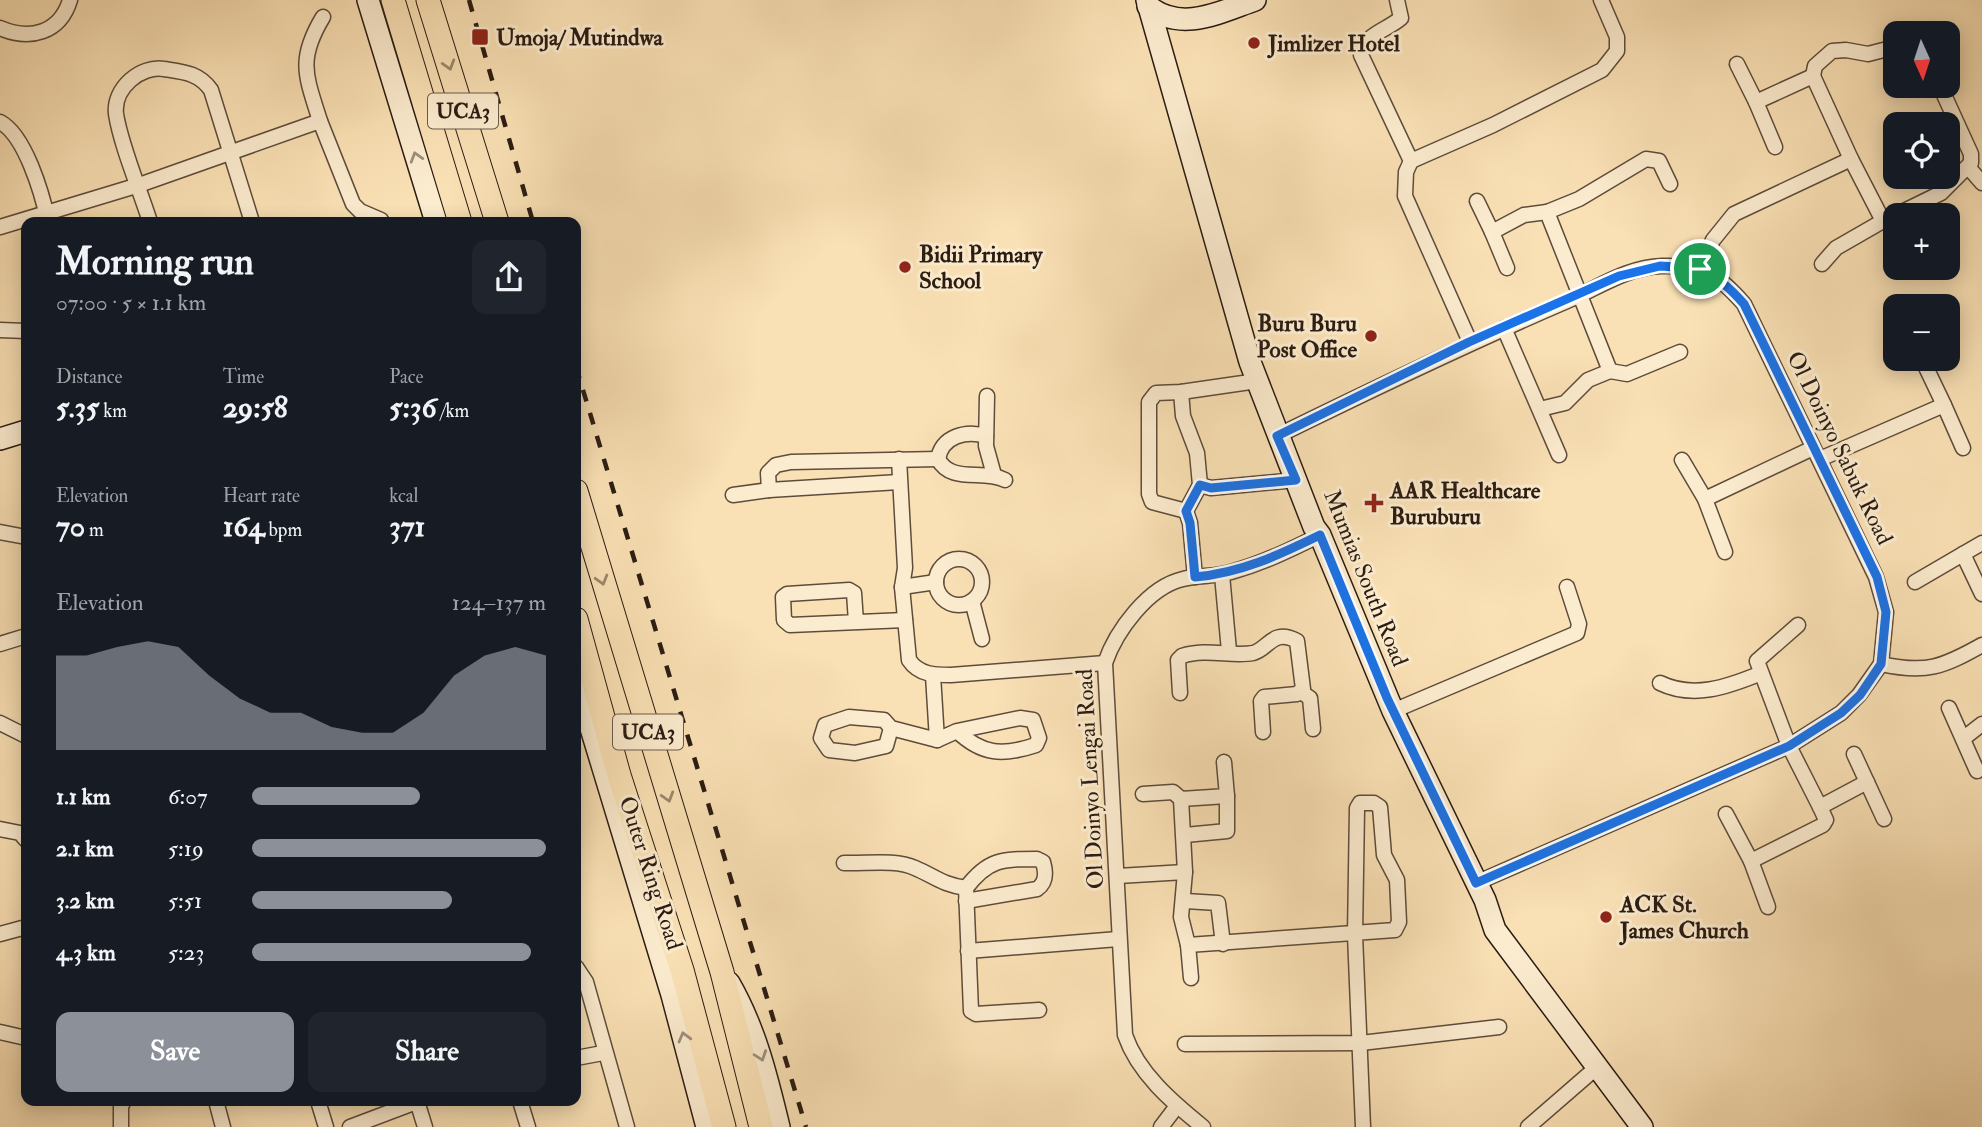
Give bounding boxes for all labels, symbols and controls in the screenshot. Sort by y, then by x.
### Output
north arrow [1883,21,1960,98]
map controls [1883,21,1960,371]
place label: Umoja/ Mutindwa [496,23,665,52]
marker: Umoja/ Mutindwa [470,27,490,47]
place label: Jimlizer Hotel [1267,29,1401,59]
marker: Jimlizer Hotel [1246,35,1262,51]
one-way arrow [440,59,455,71]
road number: UCA3 [428,94,498,128]
button: locate [1883,112,1960,189]
one-way arrow [409,151,424,163]
button: + [1883,203,1960,280]
text: Morning run [56,238,254,286]
pin [1670,239,1730,299]
button: share [472,240,546,314]
place label: Bidii Primary School [919,240,1043,295]
icon: arrive [1681,250,1719,288]
marker: Bidii Primary School [897,259,913,275]
text: 07:00 · 5 × 1.1 km [56,288,206,317]
button: − [1883,294,1960,371]
place label: Buru Buru Post Office [1257,309,1357,364]
marker: Buru Buru Post Office [1363,328,1379,344]
street label: Ol Doinyo Sabuk Road [1781,346,1899,550]
text: Distance [56,365,122,389]
text: Time [223,365,264,389]
text: Pace [389,365,423,389]
text: 5.35 [56,389,99,426]
text: 29:58 [223,389,288,426]
text: 5:36 [389,389,437,426]
text: km [99,399,127,423]
text: /km [437,399,469,423]
place label: AAR Healthcare Buruburu [1389,476,1541,531]
text: Elevation [56,484,128,508]
text: Heart rate [223,484,300,508]
text: kcal [389,484,418,508]
street label: Mumias South Road [1317,485,1415,671]
marker: AAR Healthcare Buruburu [1364,493,1384,513]
text: 70 [56,508,85,545]
text: 164 [223,508,265,545]
text: 371 [389,508,425,545]
text: m [85,518,104,542]
text: bpm [265,518,302,542]
one-way arrow [593,574,608,586]
text: Elevation [56,588,144,617]
text: 124–137 m [452,588,546,617]
street label: Ol Doinyo Lengai Road [1070,668,1110,890]
road number: UCA3 [613,714,683,750]
text: 1.1 km [56,782,111,811]
text: 6:07 [168,782,208,811]
one-way arrow [660,791,675,803]
street label: Outer Ring Road [613,793,689,953]
text: 2.1 km [56,834,114,863]
text: 5:19 [168,834,204,863]
text: 3.2 km [56,886,115,915]
text: 5:51 [168,886,202,915]
place label: ACK St. James Church [1619,890,1749,946]
marker: ACK St. James Church [1598,909,1614,925]
text: 4.3 km [56,938,116,967]
text: 5:23 [168,938,204,967]
button: Save [56,1012,294,1092]
button: Share [308,1012,546,1092]
one-way arrow [678,1031,692,1043]
one-way arrow [753,1049,767,1062]

